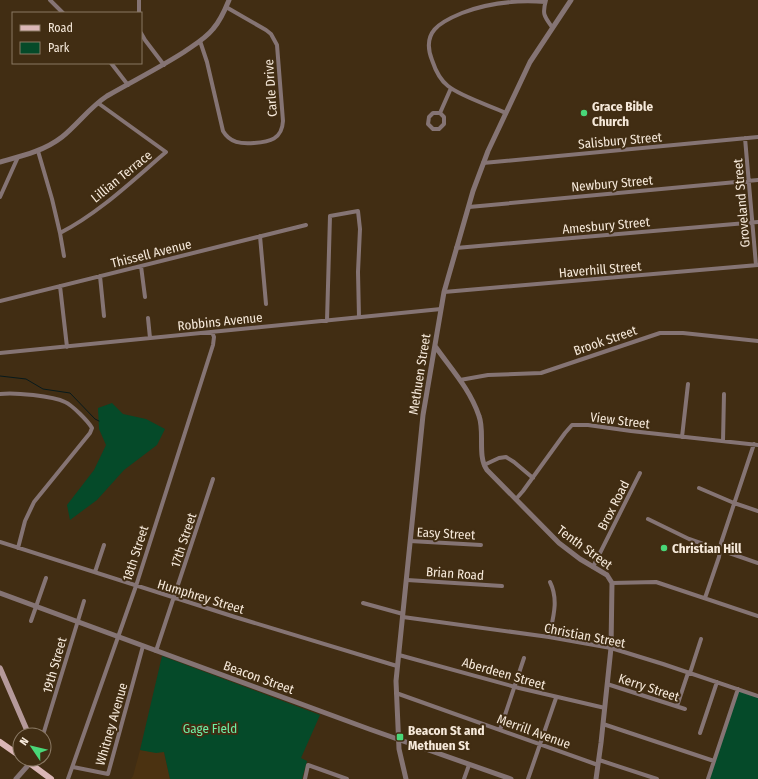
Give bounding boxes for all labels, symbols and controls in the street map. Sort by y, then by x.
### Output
legend [12,12,142,64]
text: Road [48,21,73,35]
text: Park [48,41,70,55]
street label: Carle Drive [261,59,280,117]
place label: Grace Bible Church [592,99,653,129]
marker: Grace Bible Church [579,108,589,118]
street label: Salisbury Street [578,129,663,152]
street label: Lillian Terrace [88,147,155,205]
street label: Groveland Street [730,157,753,248]
street label: Newbury Street [571,172,654,195]
street label: Amesbury Street [562,214,651,237]
street label: Thissell Avenue [109,236,193,271]
street label: Haverhill Street [558,258,643,281]
street label: Robbins Avenue [177,310,263,333]
street label: Brook Street [571,322,640,358]
street label: Methuen Street [406,332,433,416]
street label: View Street [589,409,651,432]
street label: Brox Road [595,478,632,533]
street label: 17th Street [168,510,200,569]
street label: Tenth Street [554,522,616,573]
street label: 18th Street [119,523,152,583]
street label: Easy Street [416,524,476,543]
place label: Christian Hill [672,541,742,556]
marker: Christian Hill [659,543,669,553]
street label: Brian Road [425,564,484,583]
street label: Humphrey Street [156,576,247,617]
street label: Christian Street [543,620,628,651]
street label: 19th Street [39,635,70,695]
street label: Aberdeen Street [460,654,548,693]
street label: Beacon Street [222,658,297,697]
street label: Kerry Street [617,671,682,705]
street label: Whitney Avenue [93,681,130,767]
street label: Merrill Avenue [495,711,573,752]
park label: Gage Field [183,721,237,736]
place label: Beacon St and Methuen St [408,723,484,753]
north arrow [12,727,52,767]
marker: Beacon St and Methuen St [395,732,405,742]
text: N [17,735,31,748]

